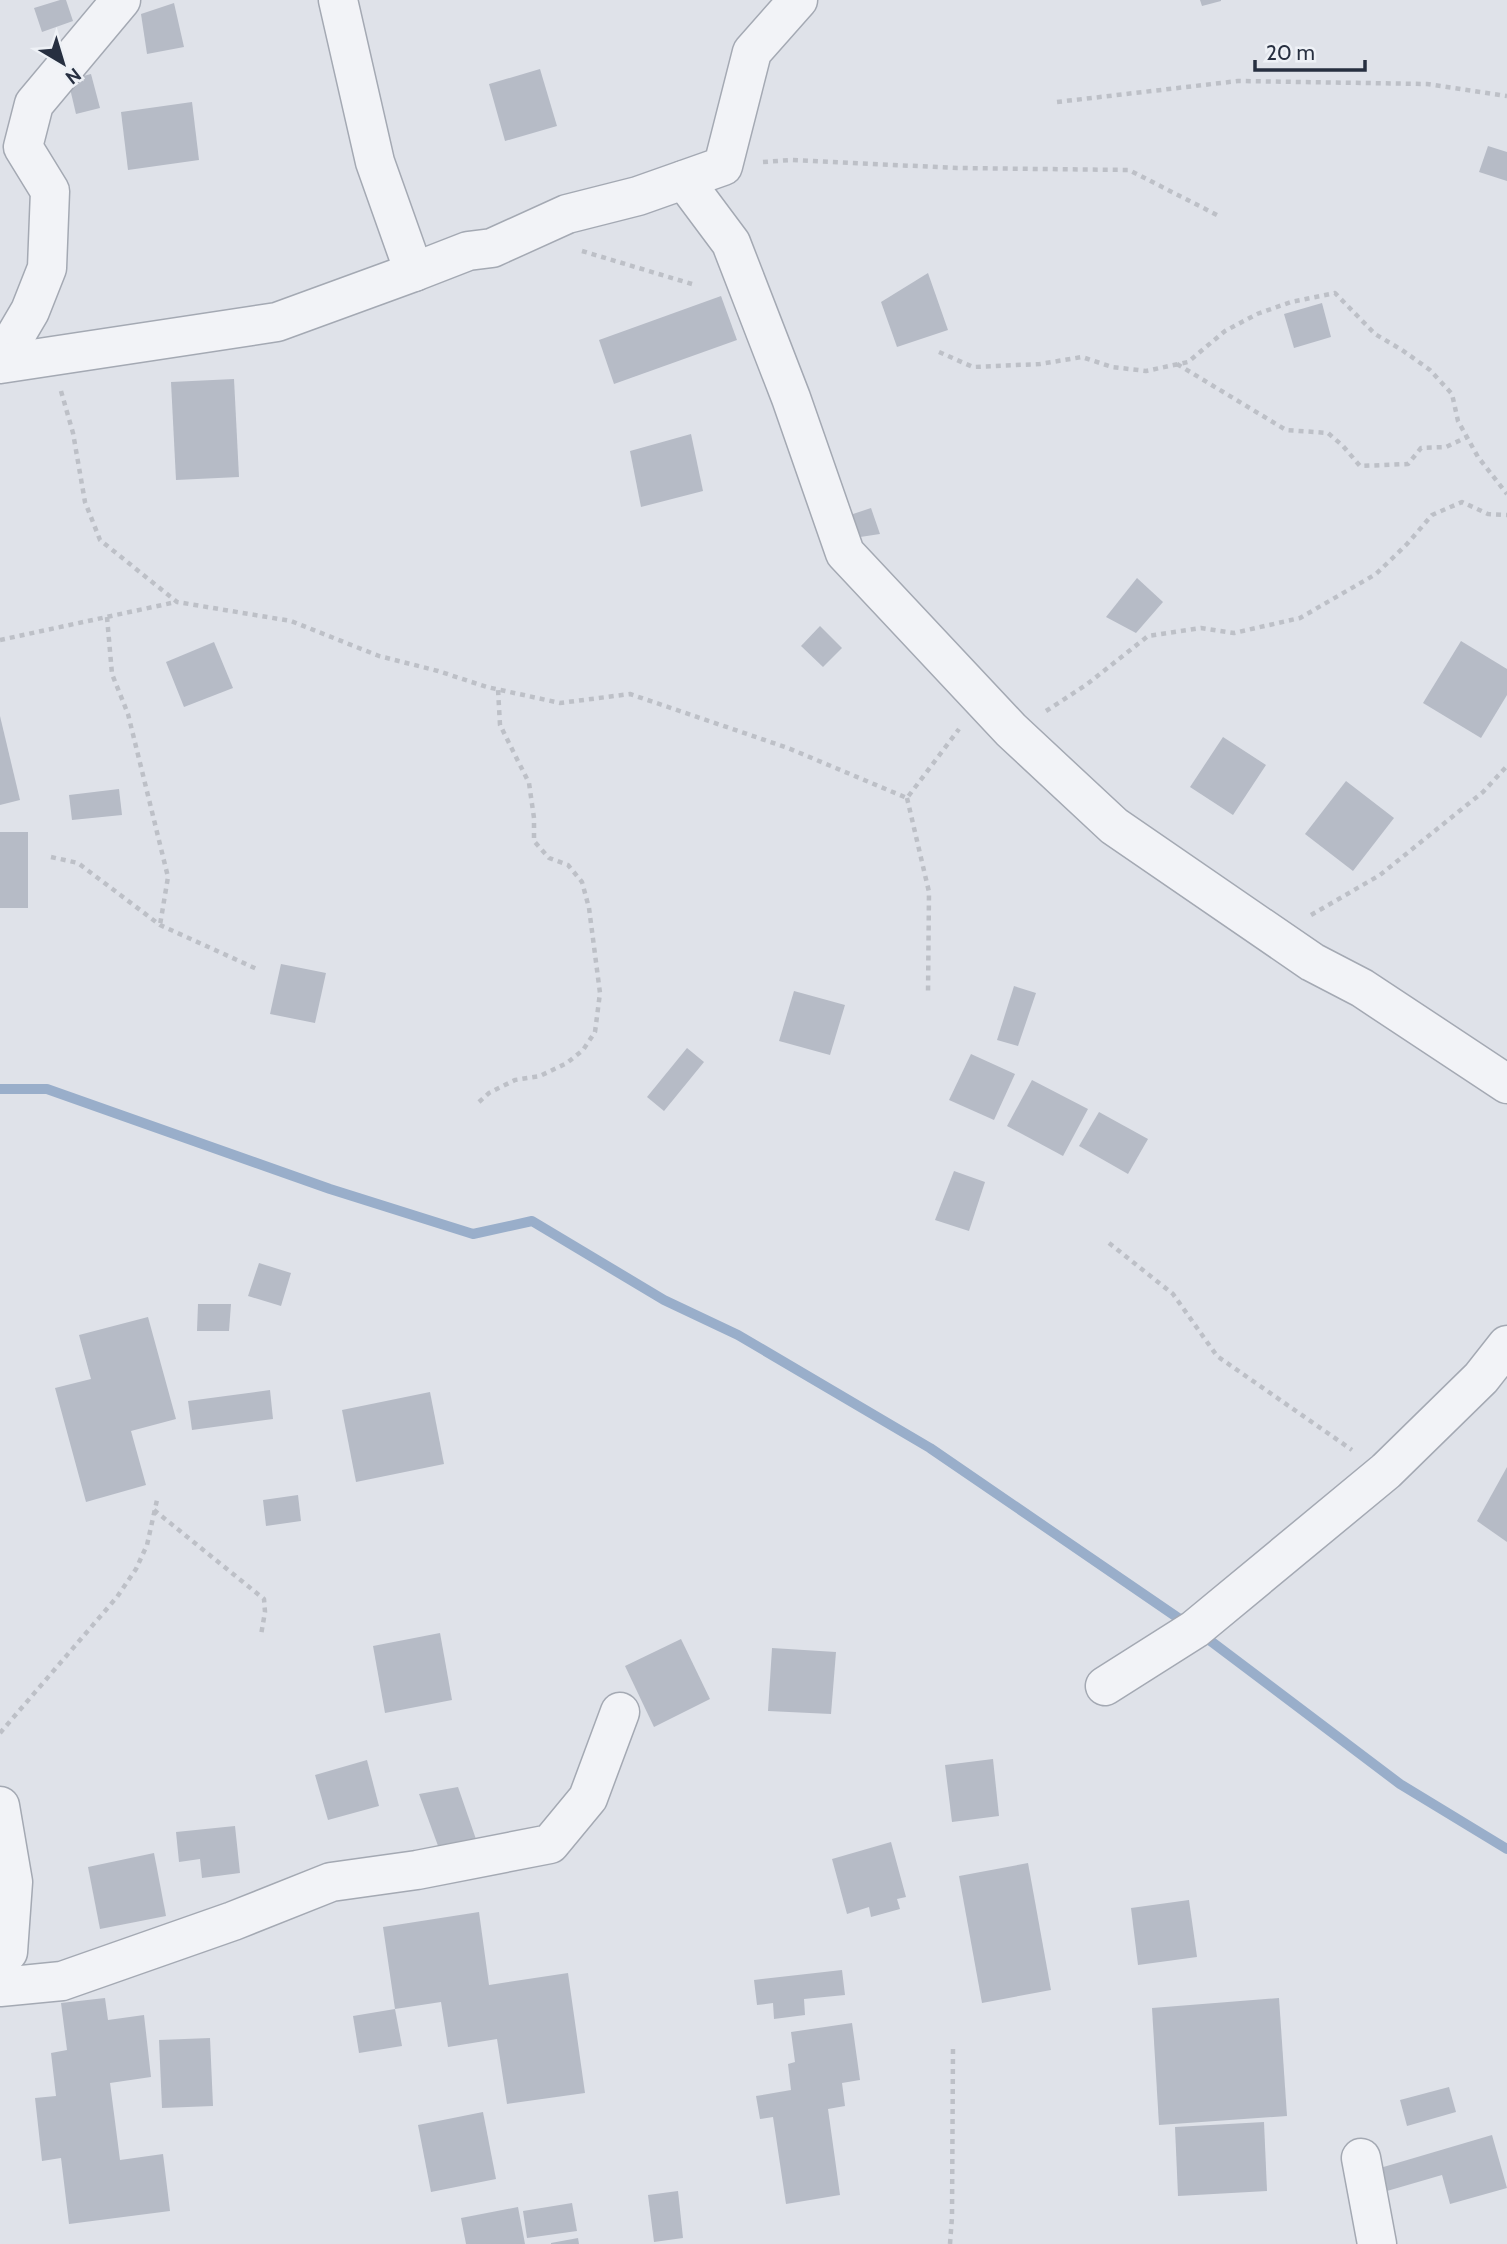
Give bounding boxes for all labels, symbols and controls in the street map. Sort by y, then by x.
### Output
north arrow [28,28,98,98]
scale bar [1255,28,1365,72]
text: 20 m [1266,40,1315,65]
text: N [61,63,86,89]

